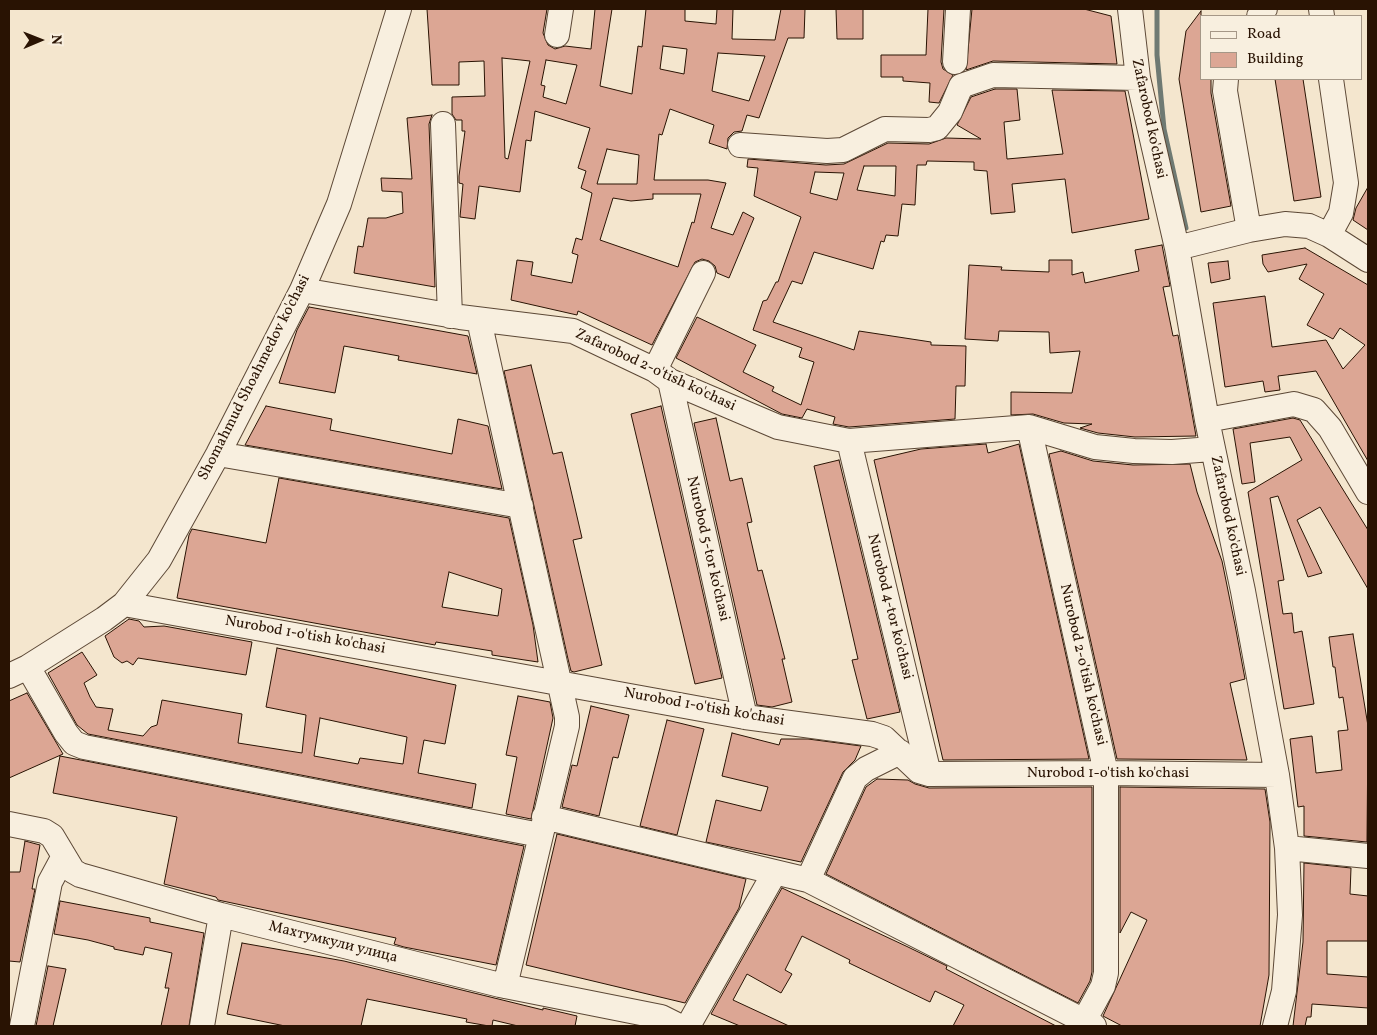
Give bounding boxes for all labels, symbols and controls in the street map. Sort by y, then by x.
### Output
north arrow [15,15,65,65]
legend [1200,15,1362,80]
text: Road [1247,24,1281,45]
text: N [46,34,65,45]
text: Building [1247,49,1303,70]
street label: Zafarobod ko'chasi [1126,57,1170,181]
street label: Shomahmud Shoahmedov ko'chasi [195,272,315,484]
street label: Zafarobod 2-o'tish ko'chasi [572,326,738,416]
street label: Zafarobod ko'chasi [1205,454,1249,578]
street label: Nurobod 5-tor ko'chasi [682,475,732,623]
street label: Nurobod 4-tor ko'chasi [862,532,916,682]
street label: Nurobod 2-o'tish ko'chasi [1055,582,1109,748]
street label: Nurobod 1-o'tish ko'chasi [223,613,387,659]
street label: Nurobod 1-o'tish ko'chasi [622,685,786,731]
street label: Nurobod 1-o'tish ko'chasi [1027,765,1189,783]
street label: Махтумкули улица [267,918,399,968]

